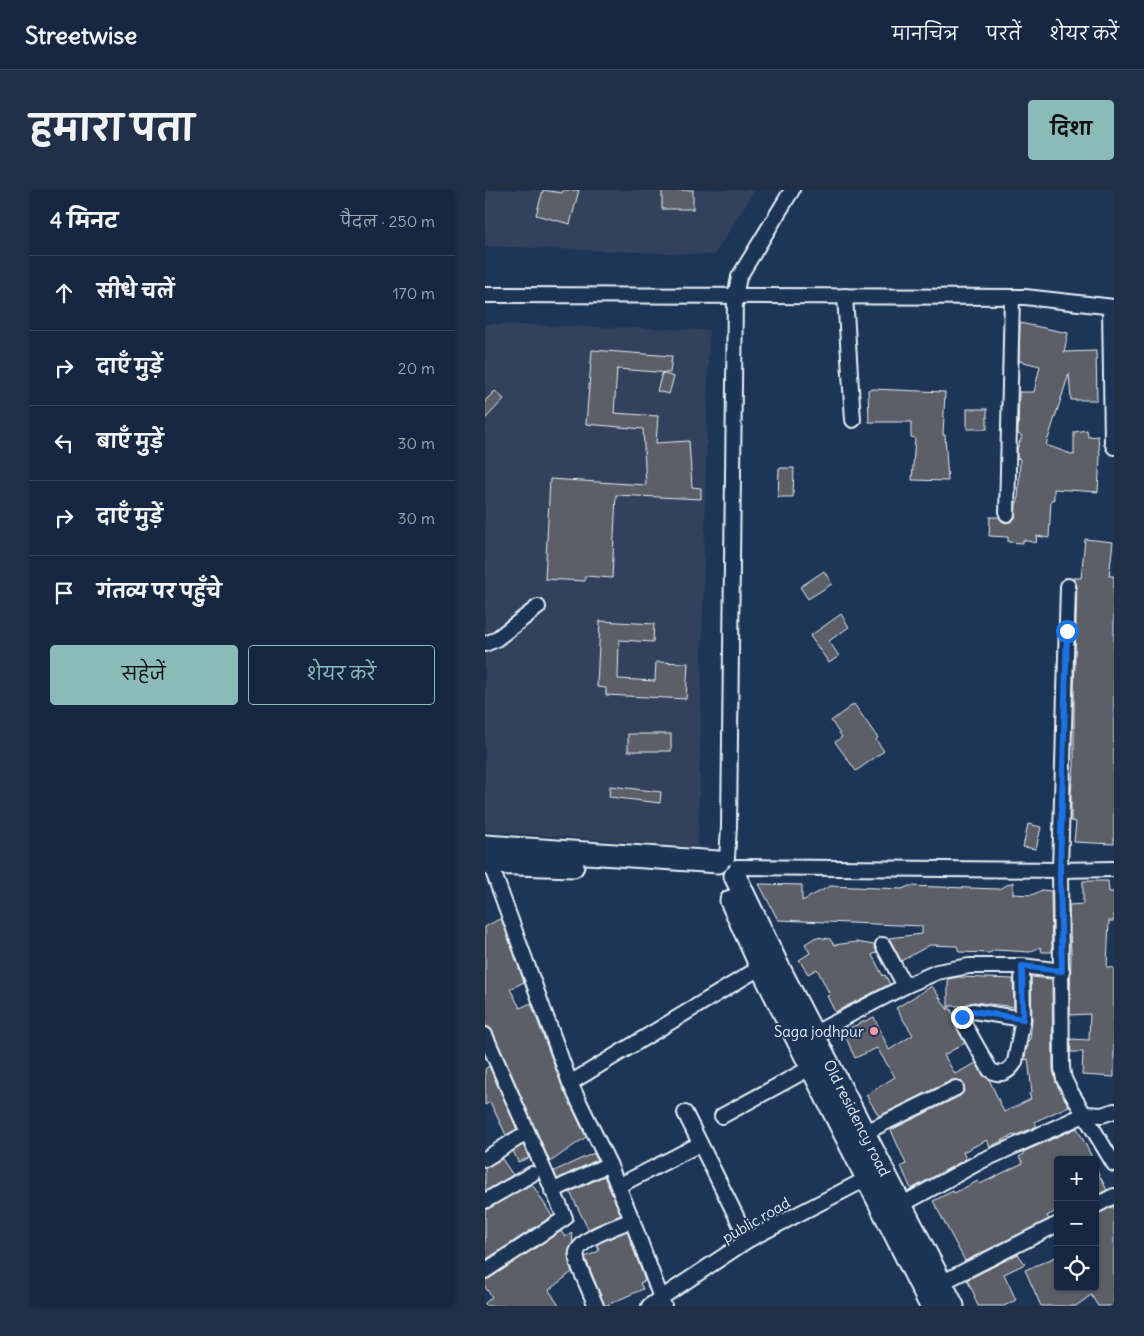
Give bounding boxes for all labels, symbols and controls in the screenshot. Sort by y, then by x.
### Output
text: Streetwise [25,20,137,50]
text: मानचित्र [892,22,958,45]
text: परतें [986,22,1021,45]
text: शेयर करें [1049,22,1119,45]
button: दिशा [1028,100,1114,160]
text: हमारा पता [30,105,194,149]
text: 4 मिनट [50,207,118,234]
text: पैदल · 250 m [340,211,435,231]
icon: ahead [50,279,78,307]
text: सीधे चलें [97,279,174,303]
text: 170 m [392,283,435,303]
icon: right [50,354,78,382]
text: दाएँ मुड़ें [97,354,163,378]
text: 20 m [398,358,435,378]
icon: left [50,429,78,457]
text: बाएँ मुड़ें [97,429,163,453]
text: 30 m [398,433,435,453]
icon: right [50,504,78,532]
text: दाएँ मुड़ें [97,504,163,528]
text: 30 m [398,508,435,528]
icon: arrive [50,579,78,607]
text: गंतव्य पर पहुँचे [97,579,222,603]
route start [1056,620,1079,643]
button: सहेजें [50,645,238,705]
button: शेयर करें [248,645,435,705]
route end [951,1006,974,1029]
place label: Saga jodhpur [774,1022,864,1041]
marker: Saga jodhpur [868,1025,880,1037]
street label: Old residency road [819,1057,895,1180]
map controls [1054,1156,1099,1291]
button: + [1054,1156,1099,1201]
street label: public road [719,1193,793,1247]
button: − [1054,1201,1099,1246]
button: locate [1054,1246,1099,1291]

